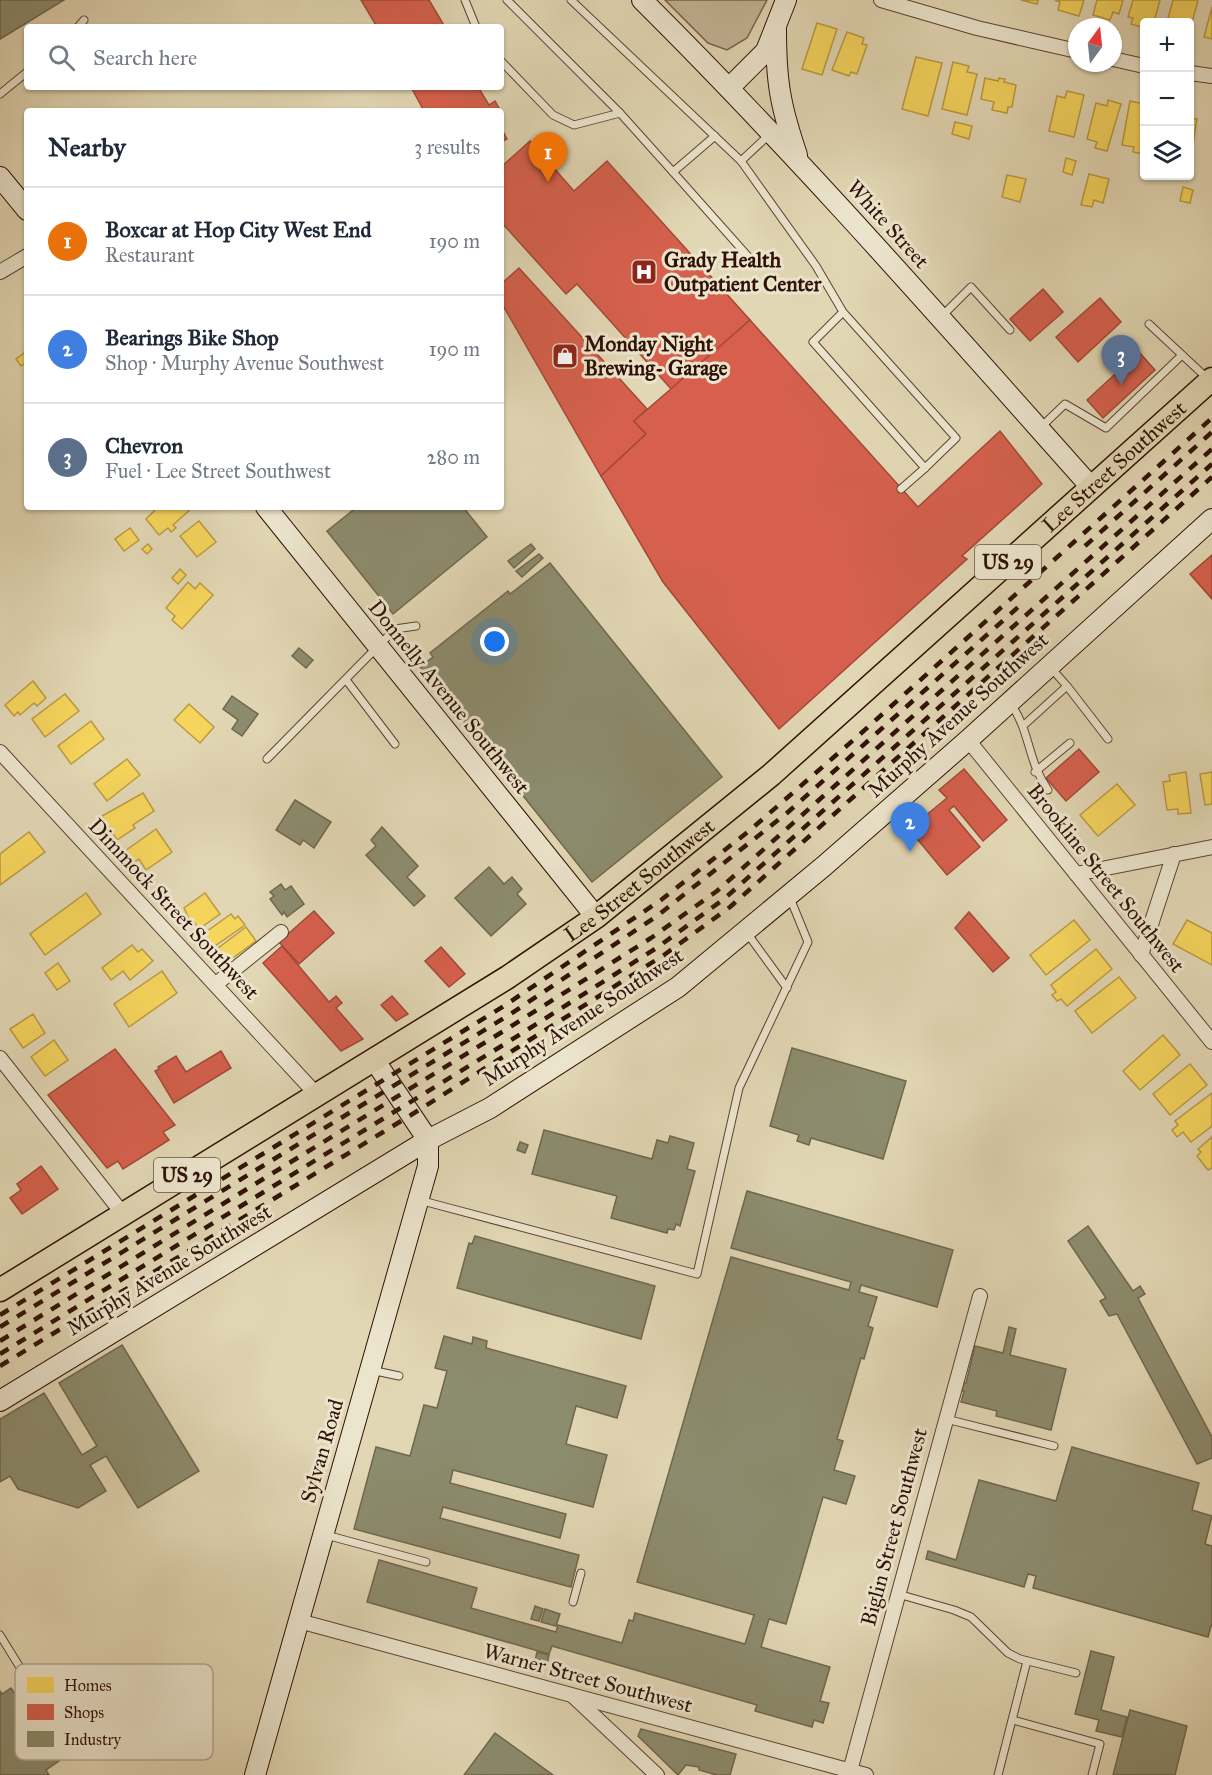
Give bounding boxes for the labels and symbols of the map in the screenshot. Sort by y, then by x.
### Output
north arrow [1068,18,1122,72]
pin: 1 [528,132,568,182]
street label: White Street [841,174,935,274]
place label: Grady Health Outpatient Center [664,247,823,297]
hospital icon: Grady Health Outpatient Center [629,257,659,287]
place label: Monday Night Brewing- Garage [584,331,728,381]
pin: 3 [1102,336,1140,385]
shop icon: Monday Night Brewing- Garage [550,341,580,371]
street label: Lee Street Southwest [1037,395,1192,538]
road number: US 29 [975,545,1041,579]
street label: Donnelly Avenue Southwest [363,595,536,800]
your location [480,627,509,656]
street label: Murphy Avenue Southwest [862,627,1054,803]
street label: Brookline Street Southwest [1022,778,1191,978]
pin: 2 [890,802,930,852]
street label: Dimmock Street Southwest [83,813,265,1005]
street label: Lee Street Southwest [559,813,720,948]
street label: Murphy Avenue Southwest [478,942,689,1092]
road number: US 29 [154,1158,220,1192]
street label: Murphy Avenue Southwest [62,1198,277,1342]
street label: Sylvan Road [295,1396,349,1506]
street label: Biglin Street Southwest [855,1425,933,1629]
street label: Warner Street Southwest [481,1638,696,1719]
legend [15,1664,213,1760]
text: Homes [64,1676,112,1695]
text: Shops [64,1703,104,1722]
text: Industry [64,1730,122,1749]

